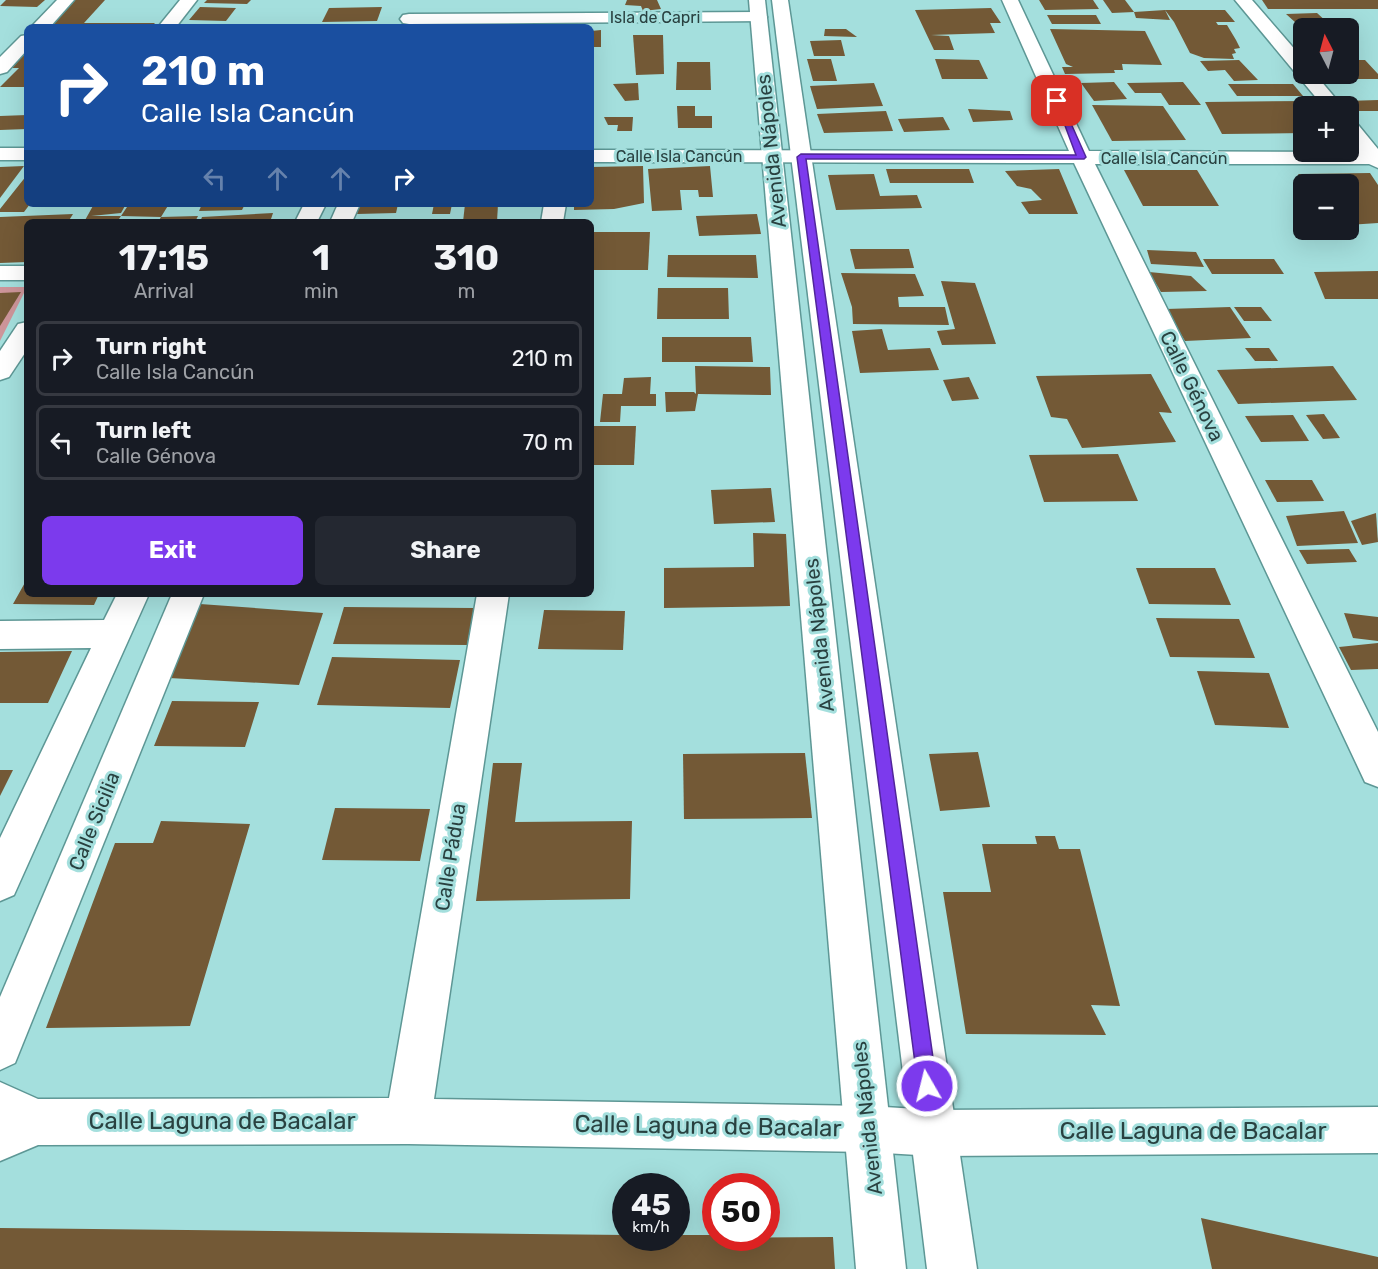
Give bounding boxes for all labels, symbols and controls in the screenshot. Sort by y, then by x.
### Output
street label: Isla de Capri [610,8,700,27]
north arrow [1293,18,1359,84]
map controls [1293,18,1359,240]
text: 210 m [141,46,265,96]
icon: right [42,48,120,126]
street label: Avenida Nápoles [751,73,791,229]
pin [1031,75,1082,126]
icon: arrive [1040,84,1073,117]
button: + [1293,96,1359,162]
text: Calle Isla Cancún [141,97,355,129]
street label: Calle Isla Cancún [616,147,742,166]
street label: Calle Isla Cancún [1101,149,1227,168]
icon: left [198,162,231,195]
icon: ahead [261,162,294,195]
icon: ahead [324,162,357,195]
icon: right [387,162,420,195]
button: − [1293,174,1359,240]
text: 17:15 [119,236,209,279]
text: 1 [312,236,330,279]
text: 310 [434,236,499,279]
text: Arrival [134,279,194,303]
text: min [304,279,339,303]
text: m [457,279,475,303]
street label: Calle Génova [1155,327,1229,445]
text: Turn right [96,333,206,360]
icon: right [45,342,78,375]
text: 210 m [512,345,573,372]
text: Calle Isla Cancún [96,360,254,384]
text: Turn left [96,417,191,444]
icon: left [45,426,78,459]
text: 70 m [523,429,573,456]
text: Calle Génova [96,444,216,468]
button: Exit [42,516,303,585]
button: Share [315,516,576,585]
street label: Avenida Nápoles [799,557,839,713]
street label: Calle Sicilia [63,768,125,874]
street label: Calle Pádua [430,801,470,913]
street label: Avenida Nápoles [847,1040,887,1196]
position arrow [895,1054,959,1118]
street label: Calle Laguna de Bacalar [89,1107,356,1135]
street label: Calle Laguna de Bacalar [574,1110,842,1142]
street label: Calle Laguna de Bacalar [1060,1117,1327,1145]
speed limit sign: 50 [702,1173,780,1251]
text: 45 [631,1187,671,1223]
text: km/h [632,1218,670,1236]

